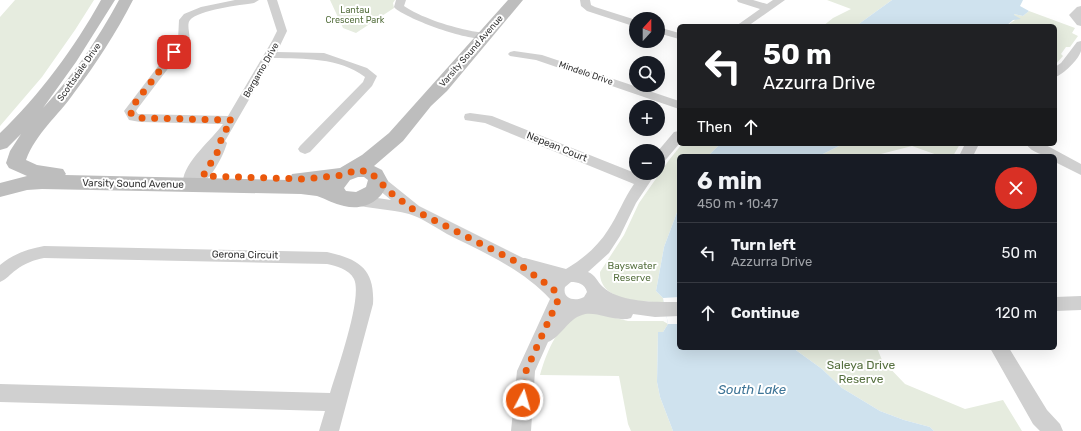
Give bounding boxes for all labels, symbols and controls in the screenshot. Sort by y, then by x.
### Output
park label: Lantau Crescent Park [326,5,385,25]
north arrow [629,12,665,48]
map controls [629,12,665,180]
street label: Varsity Sound Avenue [437,13,505,89]
pin [157,35,191,69]
text: 50 m [763,38,832,71]
icon: left [697,40,749,92]
street label: Scottsdale Drive [55,41,103,103]
icon: arrive [163,41,185,63]
street label: Bergamo Drive [241,41,281,99]
button: search [629,56,665,92]
street label: Mindelo Drive [558,59,614,87]
text: Azzurra Drive [763,72,875,94]
button: + [629,100,665,136]
icon: ahead [740,116,762,138]
text: Then [697,118,732,136]
street label: Nepean Court [525,129,589,165]
button: − [629,144,665,180]
text: 6 min [697,167,762,195]
button: close [995,167,1037,209]
street label: Varsity Sound Avenue [82,177,184,191]
text: 450 m · 10:47 [697,196,778,211]
text: Turn left [731,236,796,254]
icon: left [697,242,719,264]
text: 50 m [1002,244,1037,262]
street label: Gerona Circuit [212,248,278,262]
text: Azzurra Drive [731,254,812,269]
park label: Bayswater Reserve [607,260,657,284]
icon: ahead [697,302,719,324]
text: Continue [731,304,800,322]
text: 120 m [995,304,1037,322]
park label: Saleya Drive Reserve [827,358,895,386]
position arrow [502,379,544,421]
water label: South Lake [718,382,786,397]

